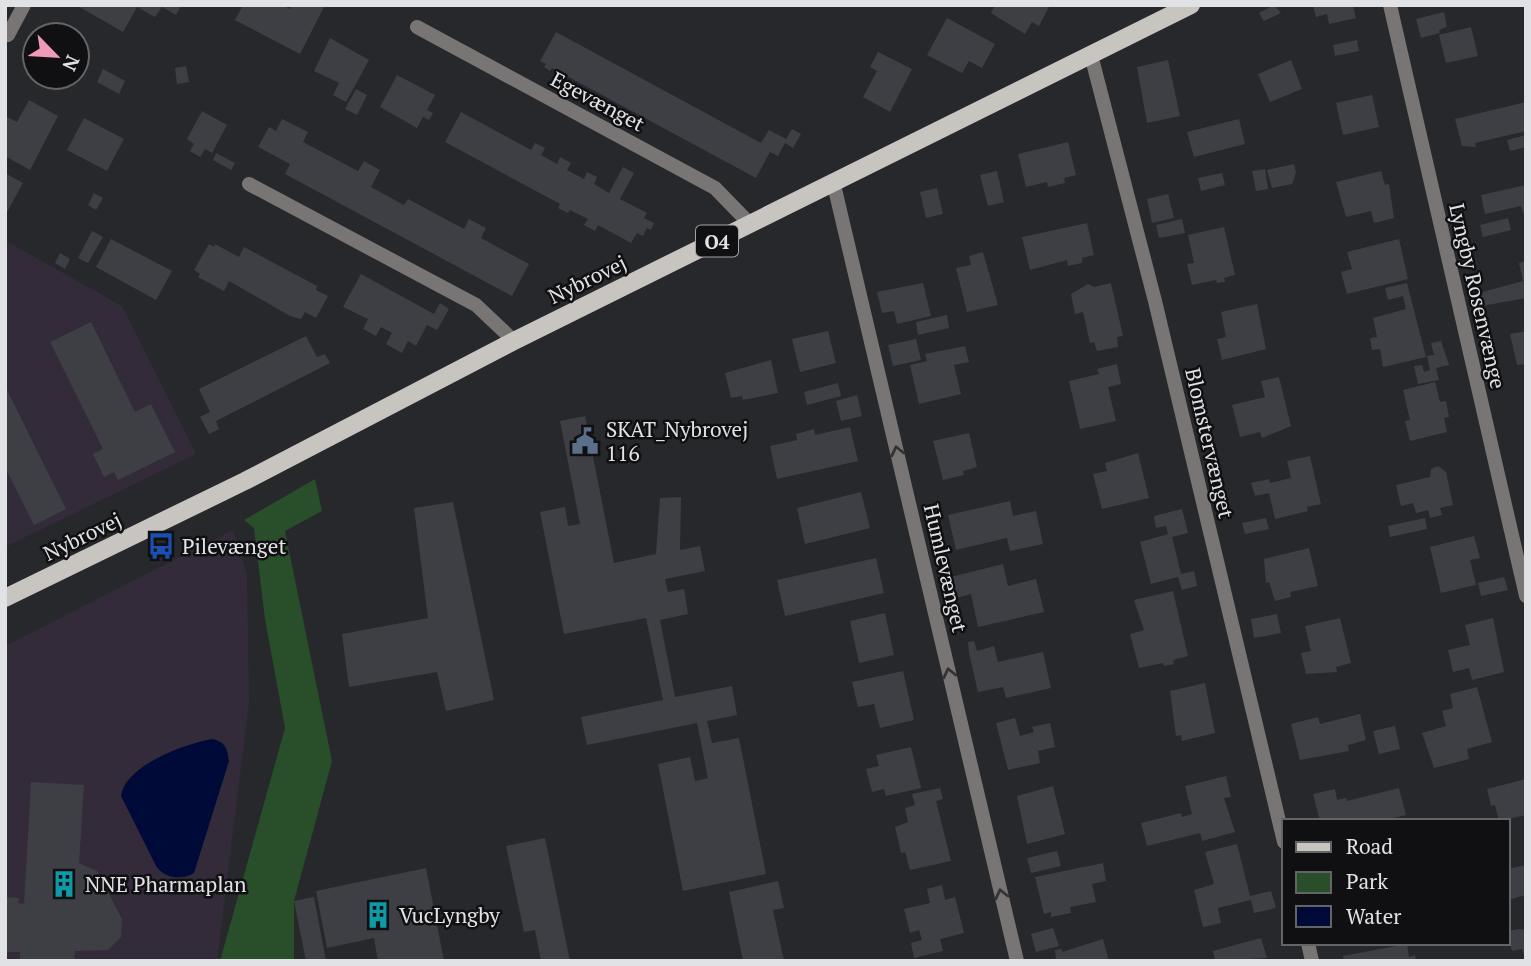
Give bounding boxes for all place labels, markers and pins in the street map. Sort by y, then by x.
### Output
place label: SKAT_Nybrovej 116 [606,415,748,467]
public building icon: SKAT_Nybrovej 116 [570,426,600,456]
bus stop icon: Pilevænget [146,531,176,561]
place label: Pilevænget [182,532,286,560]
building icon: NNE Pharmaplan [49,869,79,899]
place label: NNE Pharmaplan [85,870,247,898]
building icon: VucLyngby [363,900,393,930]
place label: VucLyngby [399,901,500,929]

